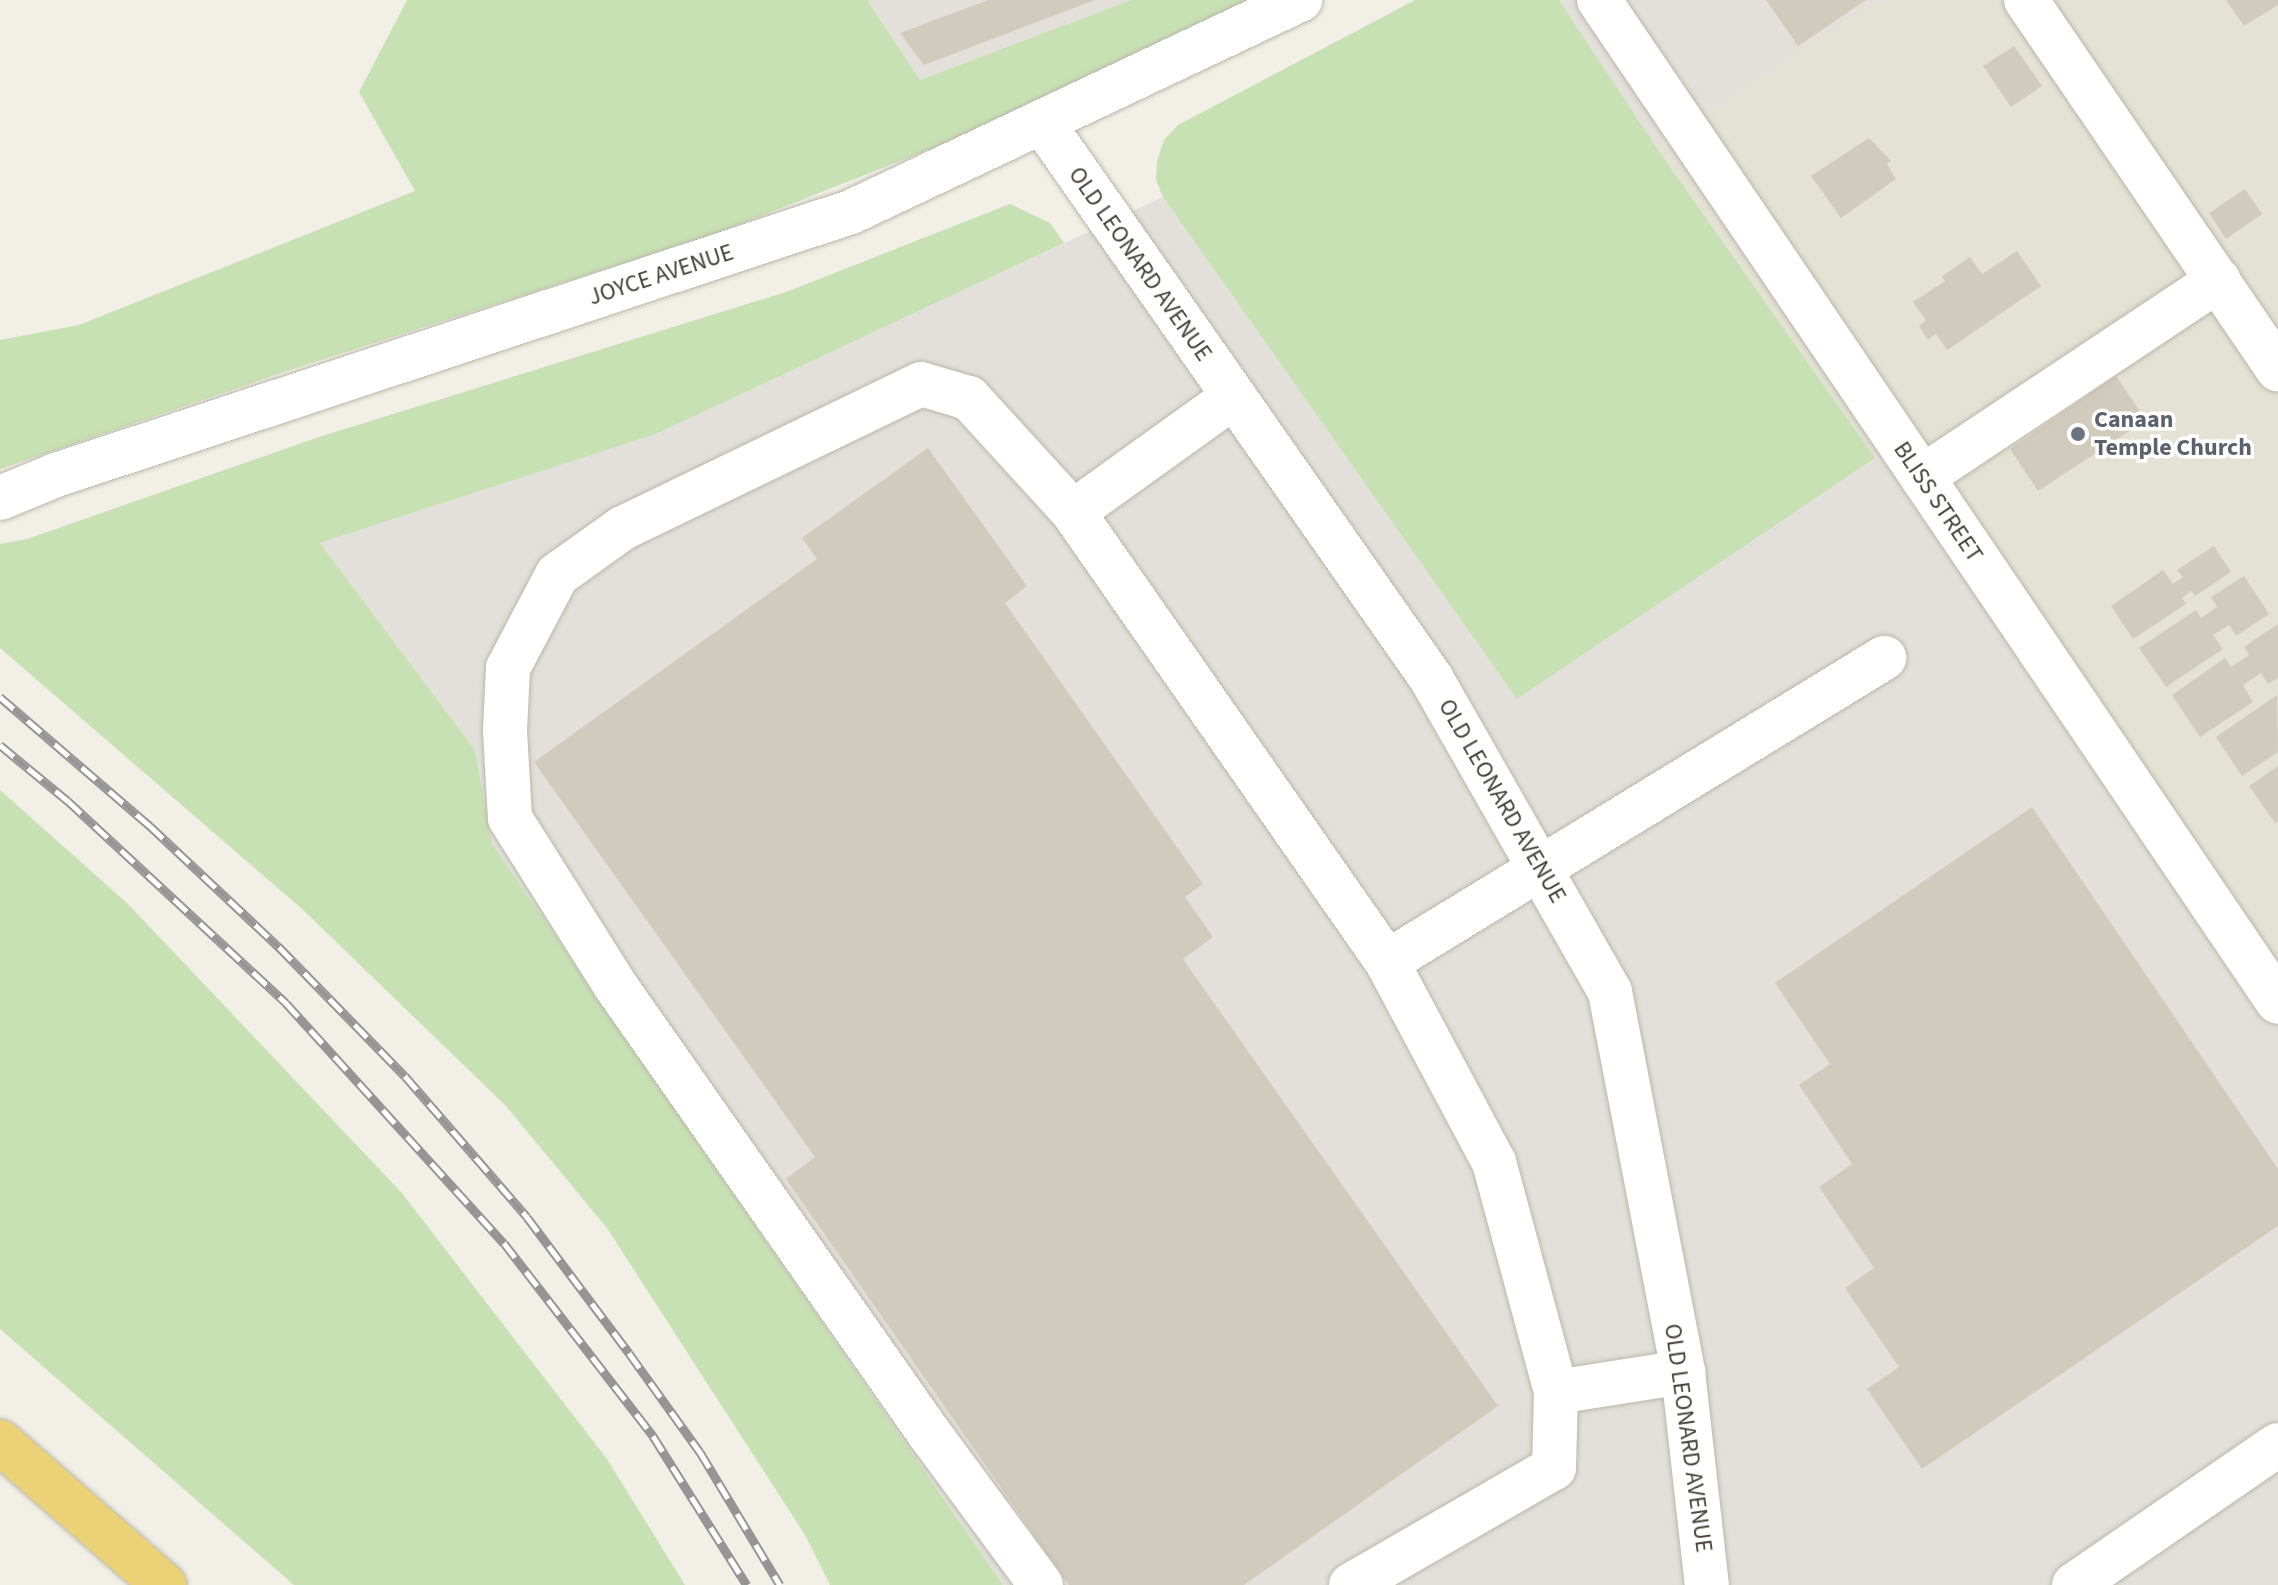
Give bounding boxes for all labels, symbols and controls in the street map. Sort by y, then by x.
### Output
street label: OLD LEONARD AVENUE [1062,161,1218,367]
street label: JOYCE AVENUE [585,238,737,312]
place label: Canaan Temple Church [2094,406,2252,462]
marker: Canaan Temple Church [2069,425,2087,443]
street label: BLISS STREET [1887,436,1989,568]
street label: OLD LEONARD AVENUE [1432,694,1572,908]
street label: OLD LEONARD AVENUE [1658,1322,1718,1554]

